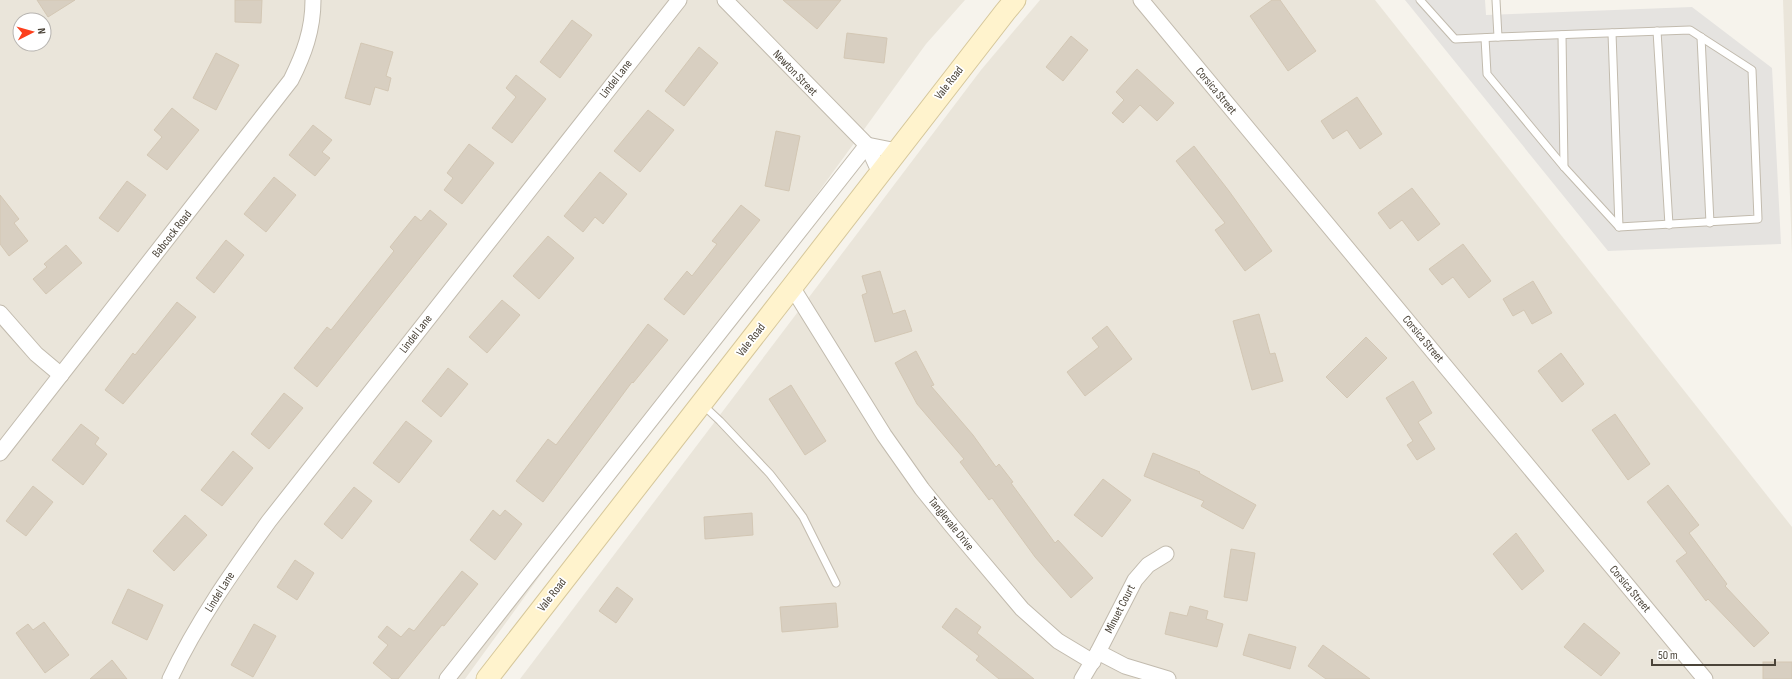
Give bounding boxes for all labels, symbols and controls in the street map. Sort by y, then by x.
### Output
north arrow [12,12,52,52]
text: N [35,27,48,35]
street label: Newton Street [769,47,821,100]
street label: Lindel Lane [596,57,636,101]
street label: Vale Road [931,63,967,103]
street label: Corsica Street [1192,64,1240,118]
street label: Babcock Road [149,207,195,261]
street label: Lindel Lane [396,312,436,356]
street label: Corsica Street [1399,312,1447,366]
street label: Vale Road [733,320,769,360]
street label: Tanglevale Drive [925,494,977,554]
street label: Corsica Street [1606,562,1654,616]
street label: Lindel Lane [202,569,238,615]
street label: Vale Road [534,575,570,615]
street label: Minuet Court [1101,582,1139,636]
scale bar [1652,641,1775,667]
text: 50 m [1658,648,1678,663]

